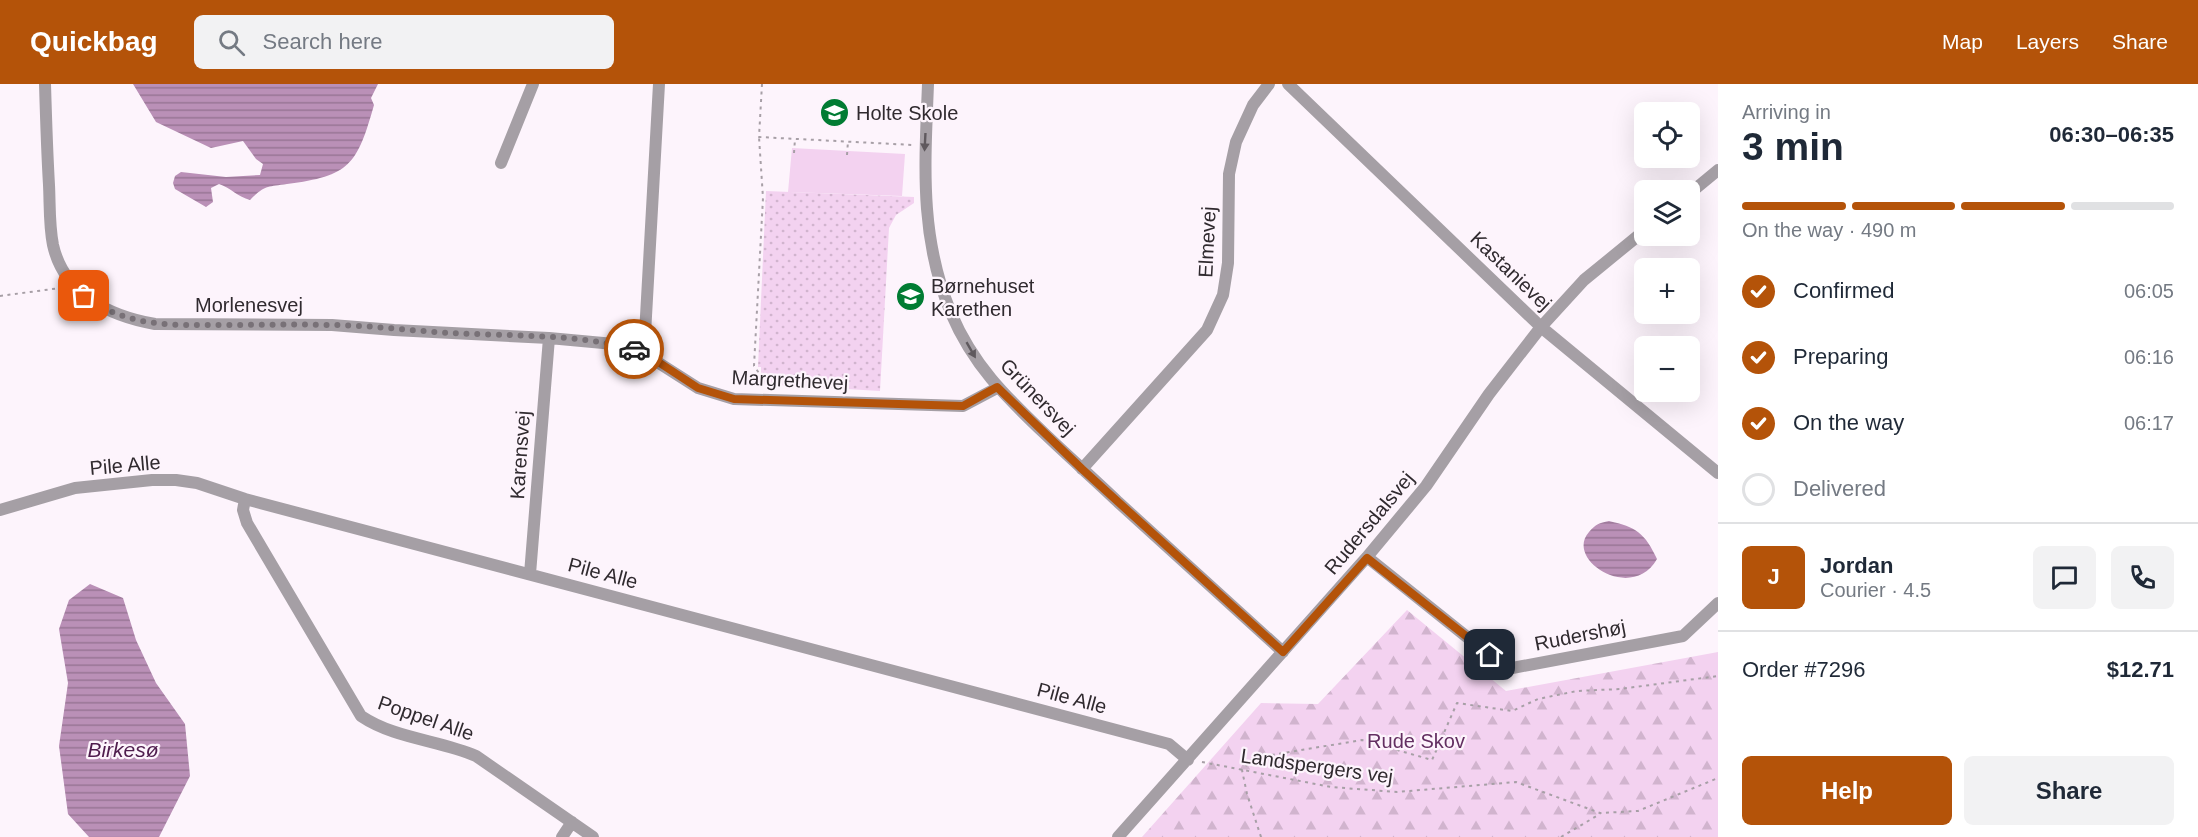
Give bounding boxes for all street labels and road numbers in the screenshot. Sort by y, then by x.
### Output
street label: Elmevej [1194,206,1220,278]
street label: Kastanievej [1466,227,1556,315]
street label: Morlenesvej [195,294,303,316]
street label: Grünersvej [996,354,1080,440]
street label: Margrethevej [731,366,849,394]
street label: Karensvej [506,410,534,500]
street label: Pile Alle [89,451,161,479]
street label: Rudersdalsvej [1320,467,1418,579]
street label: Pile Alle [566,553,640,593]
street label: Rudershøj [1533,615,1627,655]
street label: Pile Alle [1035,678,1109,718]
street label: Poppel Alle [375,691,477,745]
street label: Landspergers vej [1239,744,1395,788]

